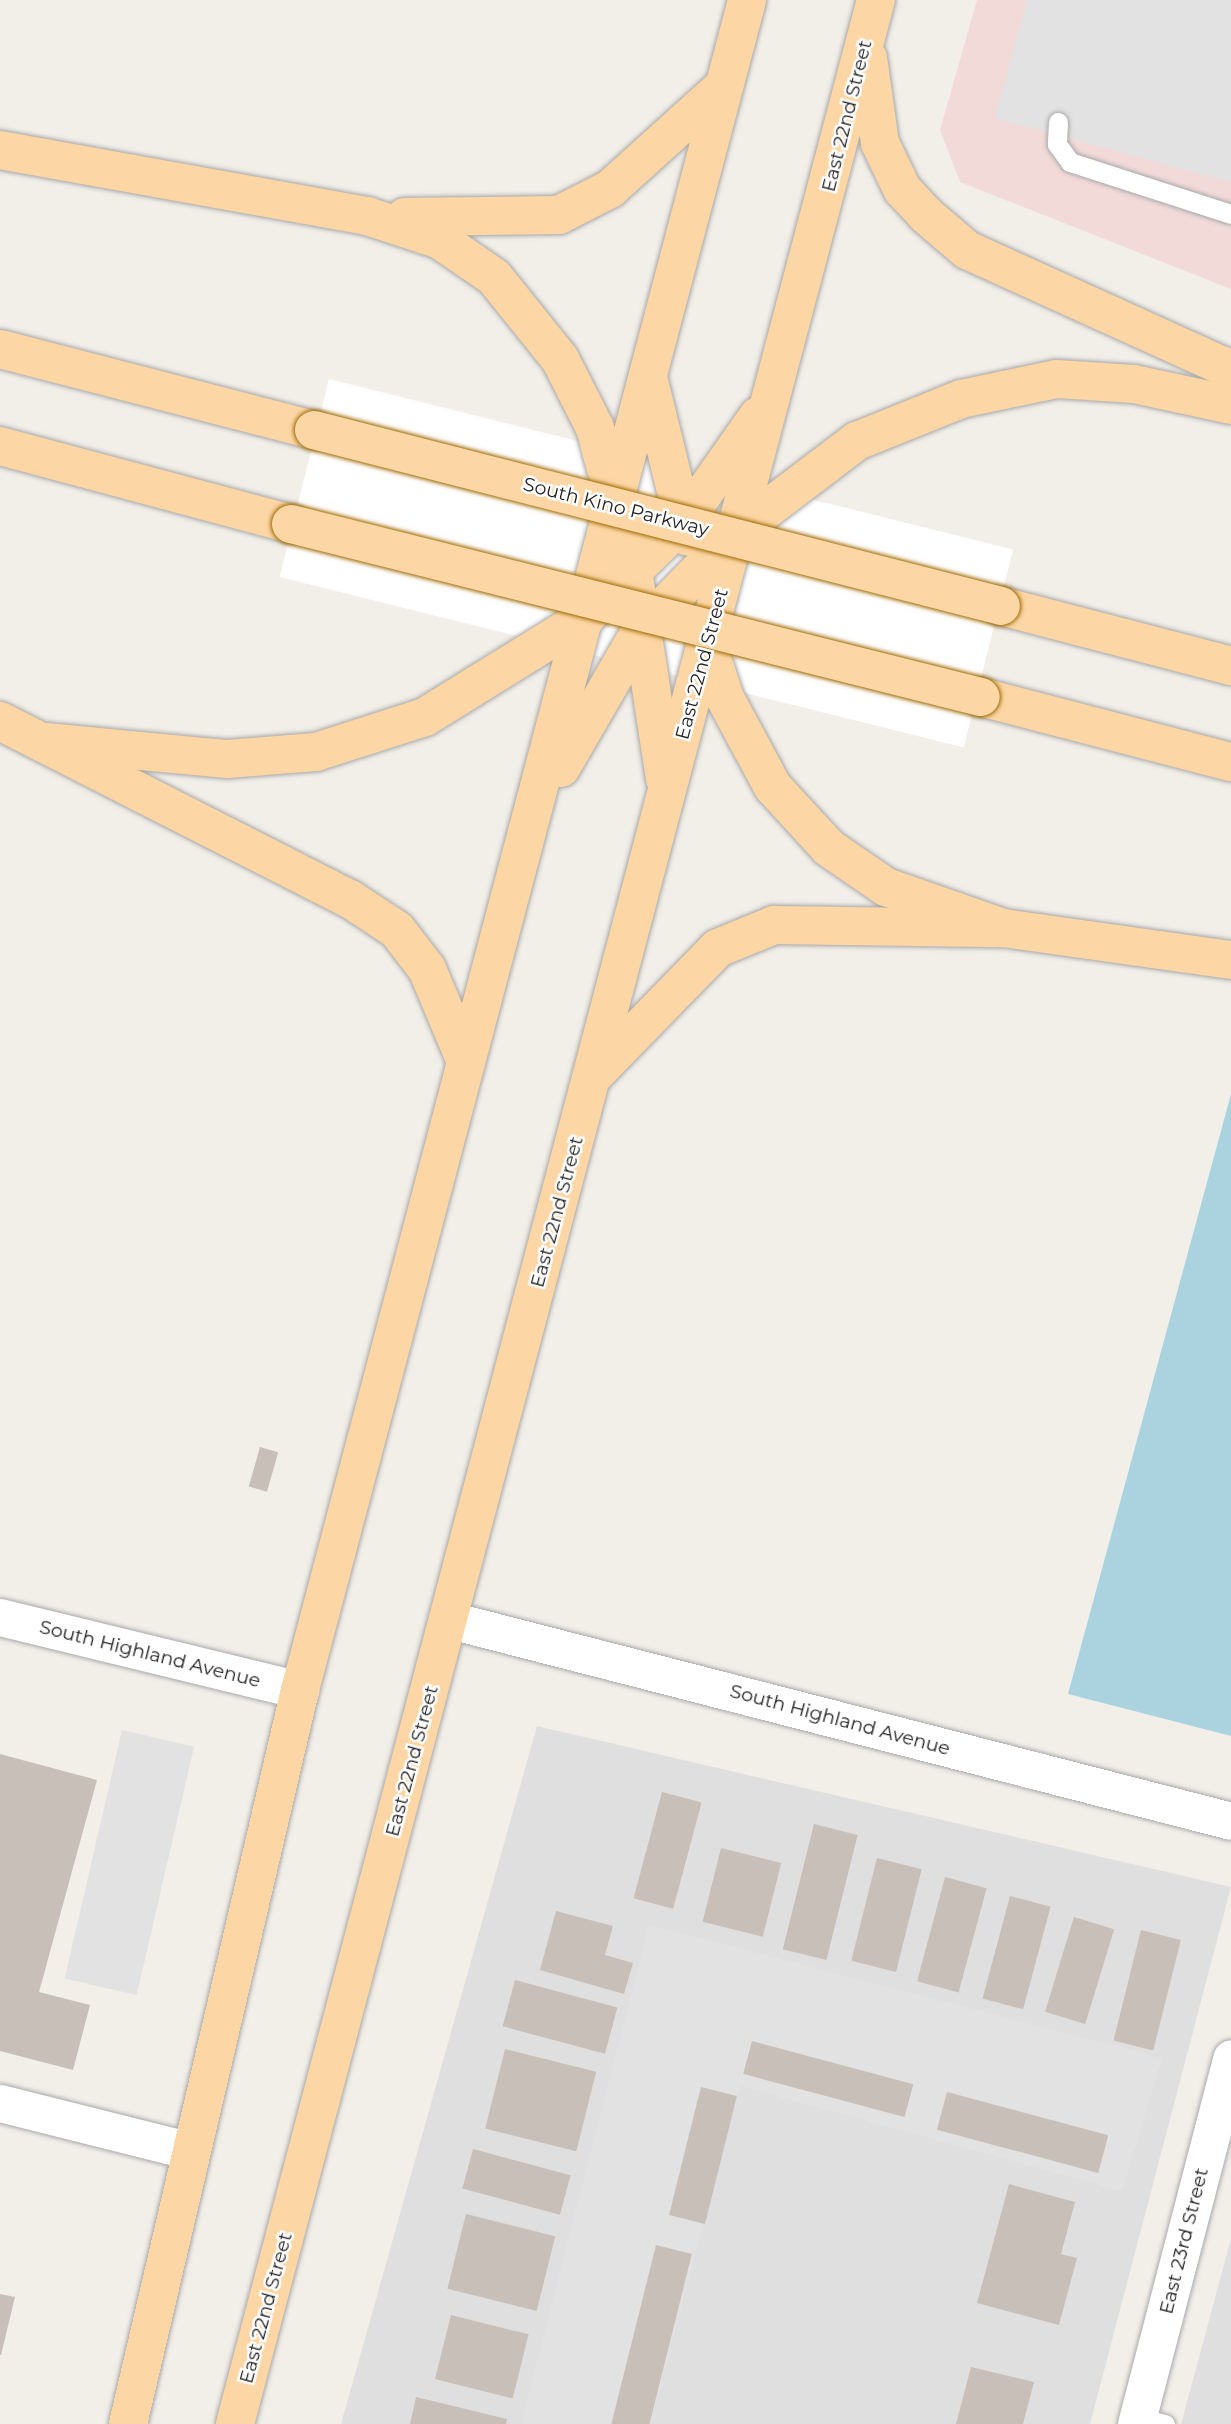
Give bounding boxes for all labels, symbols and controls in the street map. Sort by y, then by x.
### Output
street label: East 22nd Street [817,38,877,194]
street label: South Kino Parkway [521,473,711,541]
street label: East 22nd Street [671,586,733,742]
street label: East 22nd Street [526,1134,588,1290]
street label: South Highland Avenue [37,1615,263,1693]
street label: South Highland Avenue [727,1680,953,1760]
street label: East 22nd Street [381,1683,443,1839]
street label: East 23rd Street [1155,2166,1213,2316]
street label: East 22nd Street [235,2230,297,2386]

